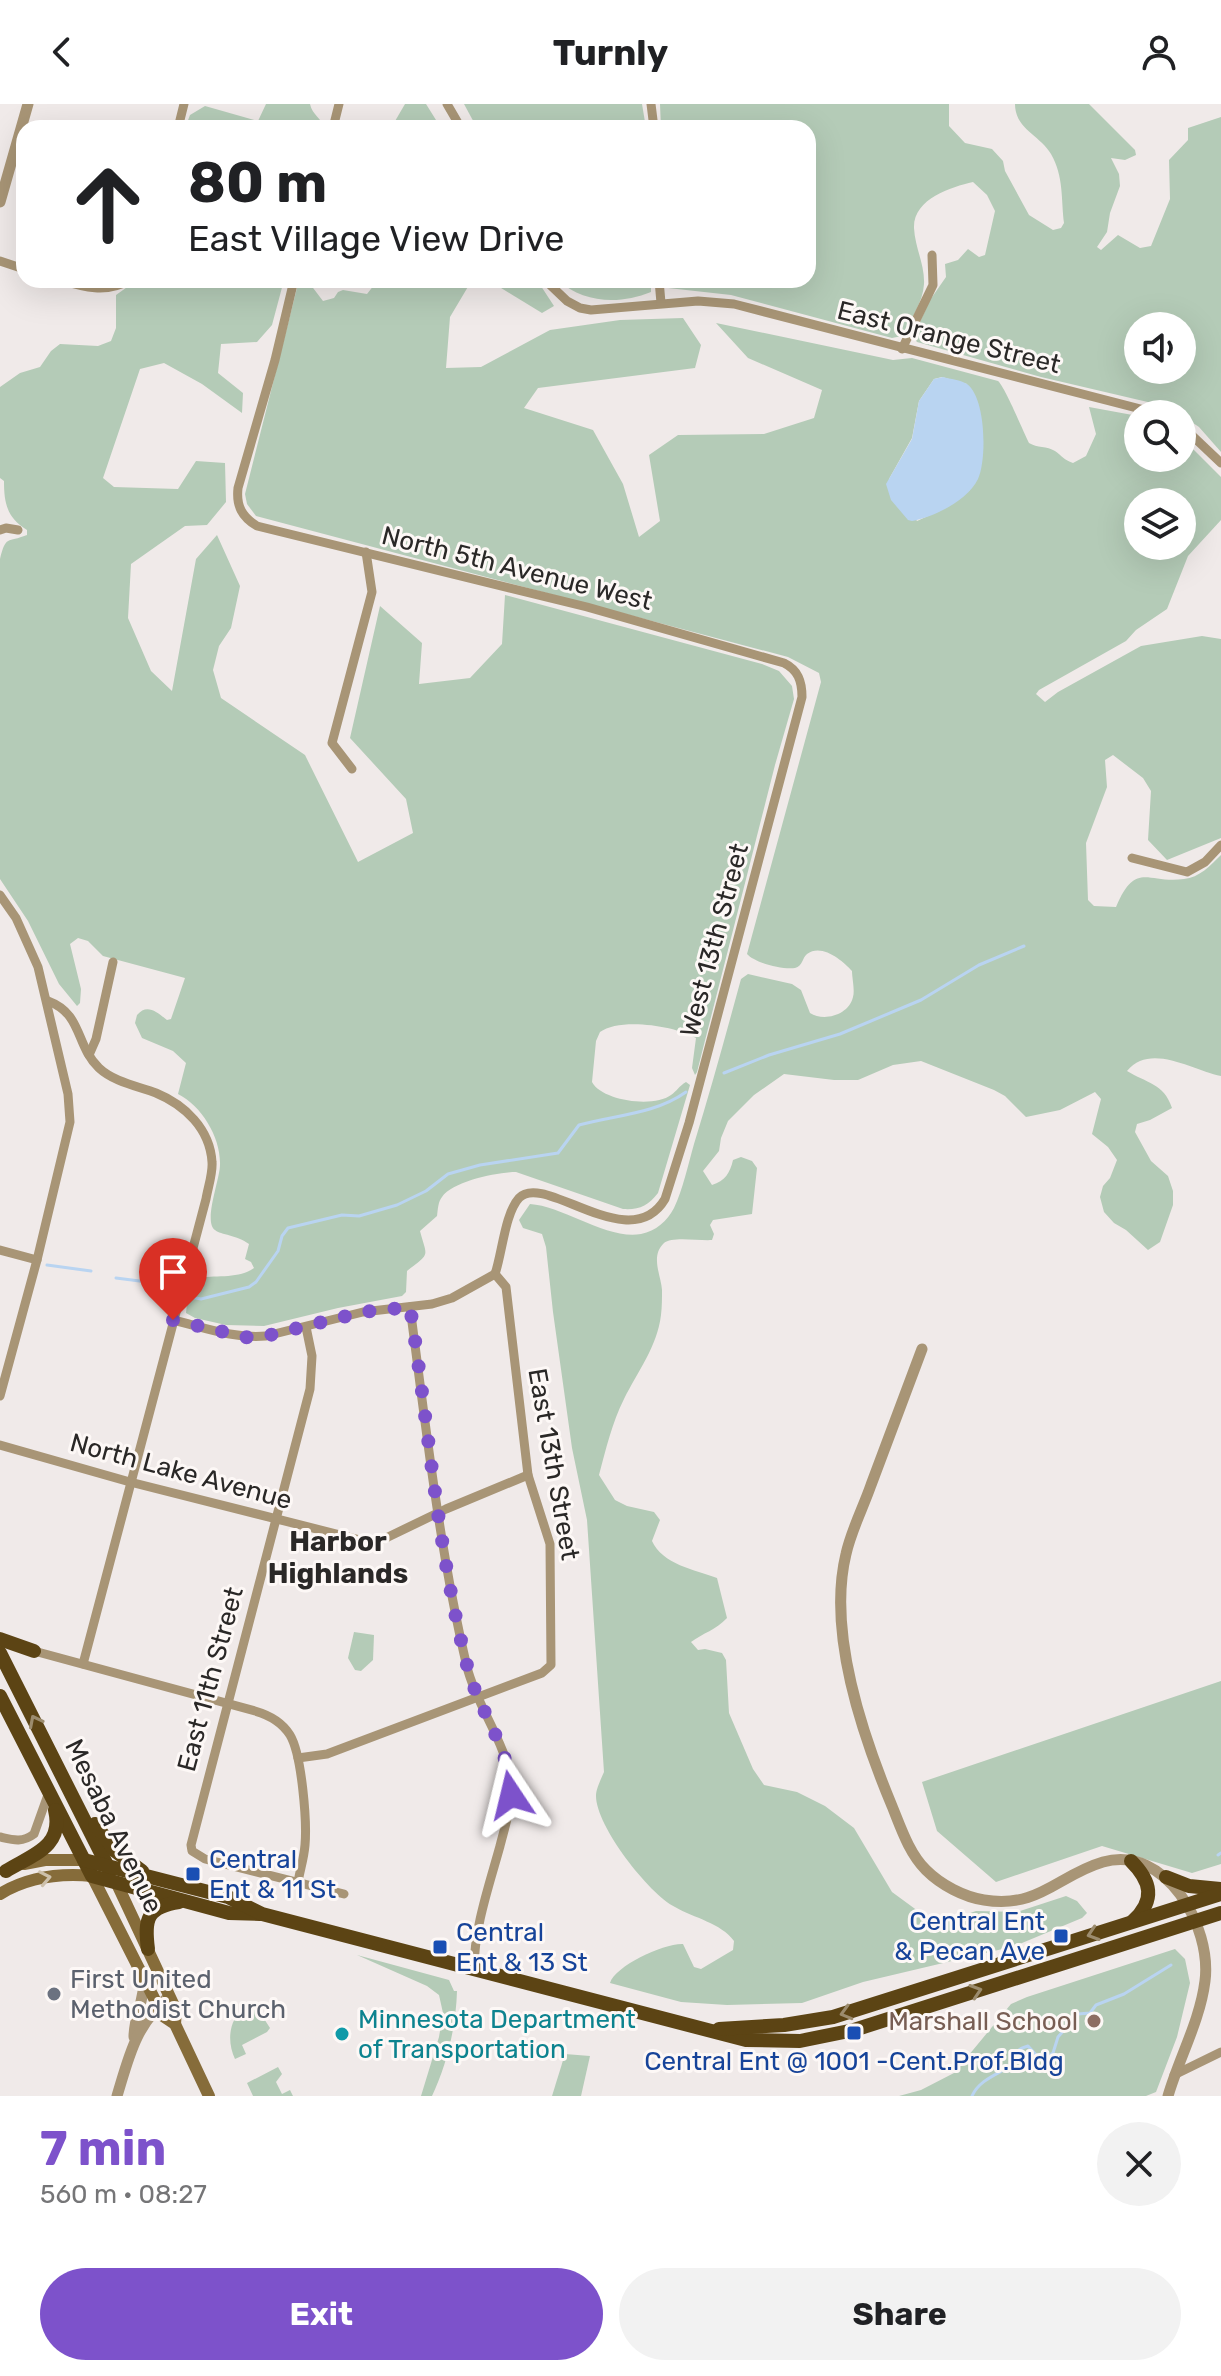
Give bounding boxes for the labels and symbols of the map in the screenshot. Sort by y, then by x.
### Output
street label: East Orange Street [834,295,1064,380]
street label: North 5th Avenue West [378,520,655,617]
street label: West 13th Street [674,840,755,1040]
pin [139,1238,207,1320]
street label: East 13th Street [521,1366,586,1562]
street label: North Lake Avenue [67,1427,295,1516]
district label: Harbor Highlands [268,1525,408,1590]
street label: East 11th Street [171,1584,250,1775]
one-way arrow [29,1715,45,1730]
street label: Mesaba Avenue [58,1734,169,1918]
position arrow [469,1753,553,1837]
place label: Central Ent & 11 St [209,1844,336,1905]
marker: Central Ent & 11 St [184,1865,202,1883]
one-way arrow [37,1870,51,1887]
place label: Central Ent & Pecan Ave [894,1906,1045,1967]
place label: Central Ent & 13 St [456,1917,588,1978]
one-way arrow [1087,1925,1101,1941]
marker: Central Ent & Pecan Ave [1052,1927,1070,1945]
marker: Central Ent & 13 St [431,1938,449,1956]
place label: First United Methodist Church [70,1964,286,2025]
marker: First United Methodist Church [45,1985,63,2003]
one-way arrow [968,1985,982,2001]
place label: Minnesota Department of Transportation [358,2004,636,2065]
one-way arrow [839,2004,853,2020]
place label: Marshall School [888,2006,1078,2037]
marker: Marshall School [1085,2012,1103,2030]
marker: Central Ent @ 1001 -Cent.Prof.Bldg [845,2024,863,2042]
marker: Minnesota Department of Transportation [333,2025,351,2043]
place label: Central Ent @ 1001 -Cent.Prof.Bldg [644,2046,1064,2077]

